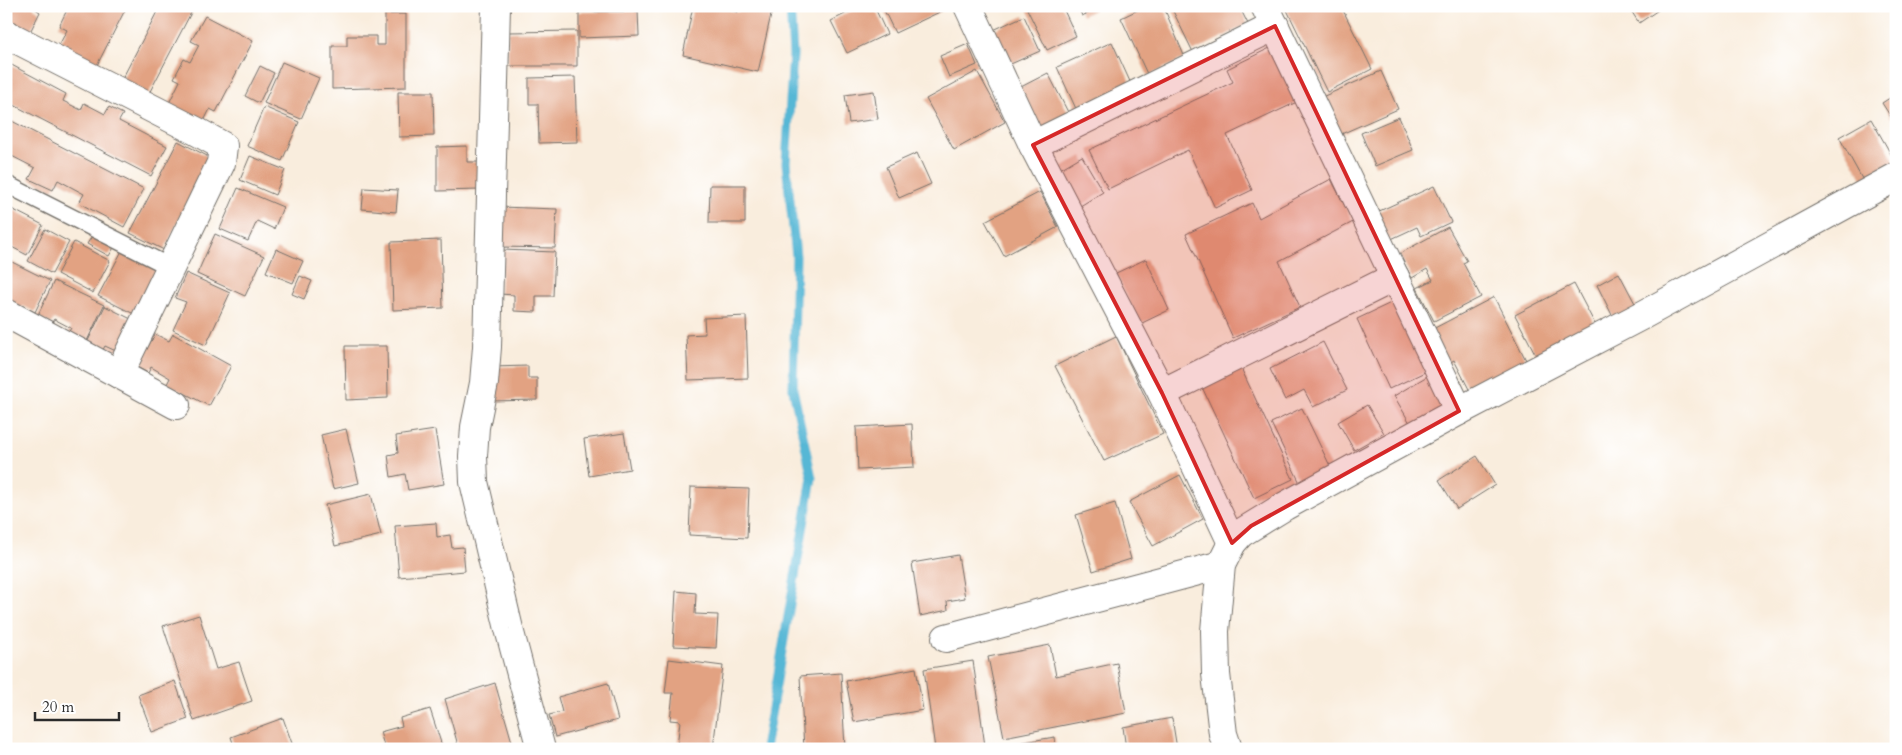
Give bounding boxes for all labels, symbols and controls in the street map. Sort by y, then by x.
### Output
scale bar [35,690,119,722]
text: 20 m [42,697,74,717]

